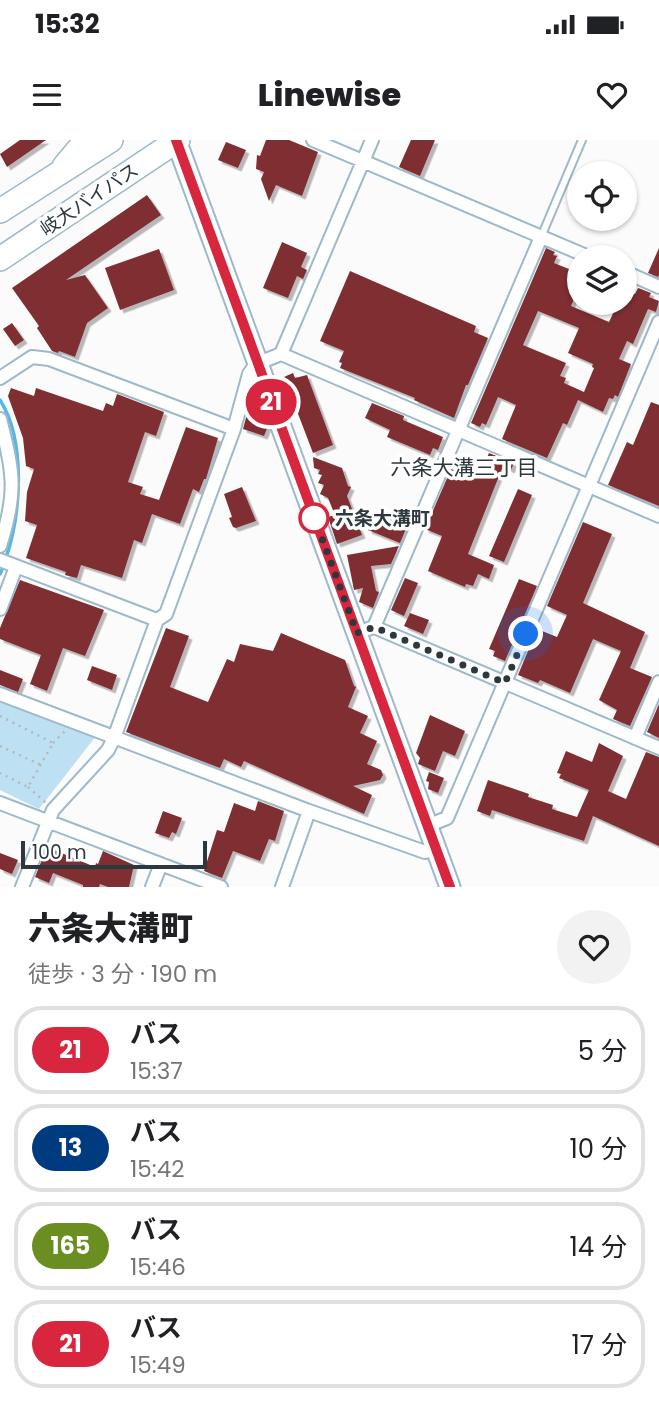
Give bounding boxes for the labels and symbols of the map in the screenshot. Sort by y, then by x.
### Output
street label: 岐大バイパス [35,156,144,242]
line badge: 21 [240,379,302,425]
district label: 六条大溝三丁目 [391,453,538,482]
marker: 六条大溝町 [299,503,329,533]
place label: 六条大溝町 [335,505,430,532]
your location [508,616,543,651]
scale bar [21,838,206,870]

